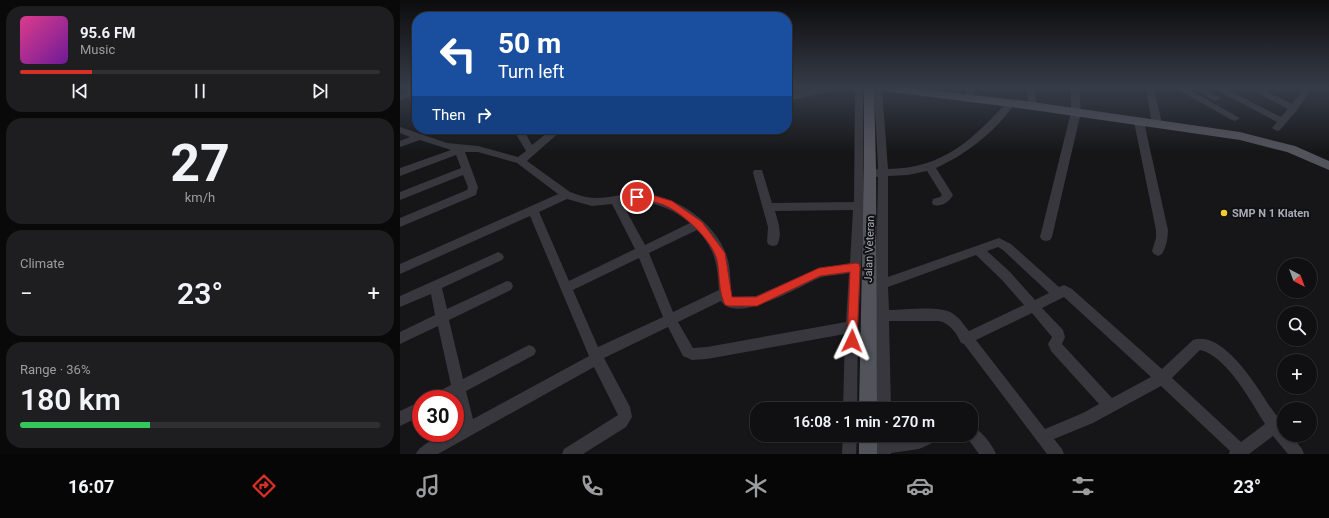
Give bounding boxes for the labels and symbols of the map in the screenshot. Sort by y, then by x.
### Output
pin [620,180,654,214]
place label: SMP N 1 Klaten [1232,207,1309,220]
marker: SMP N 1 Klaten [1219,208,1229,218]
street label: Jalan Veteran [862,215,877,283]
north arrow [1277,258,1317,298]
position arrow [831,320,873,362]
speed limit sign: 30 [412,390,464,442]

